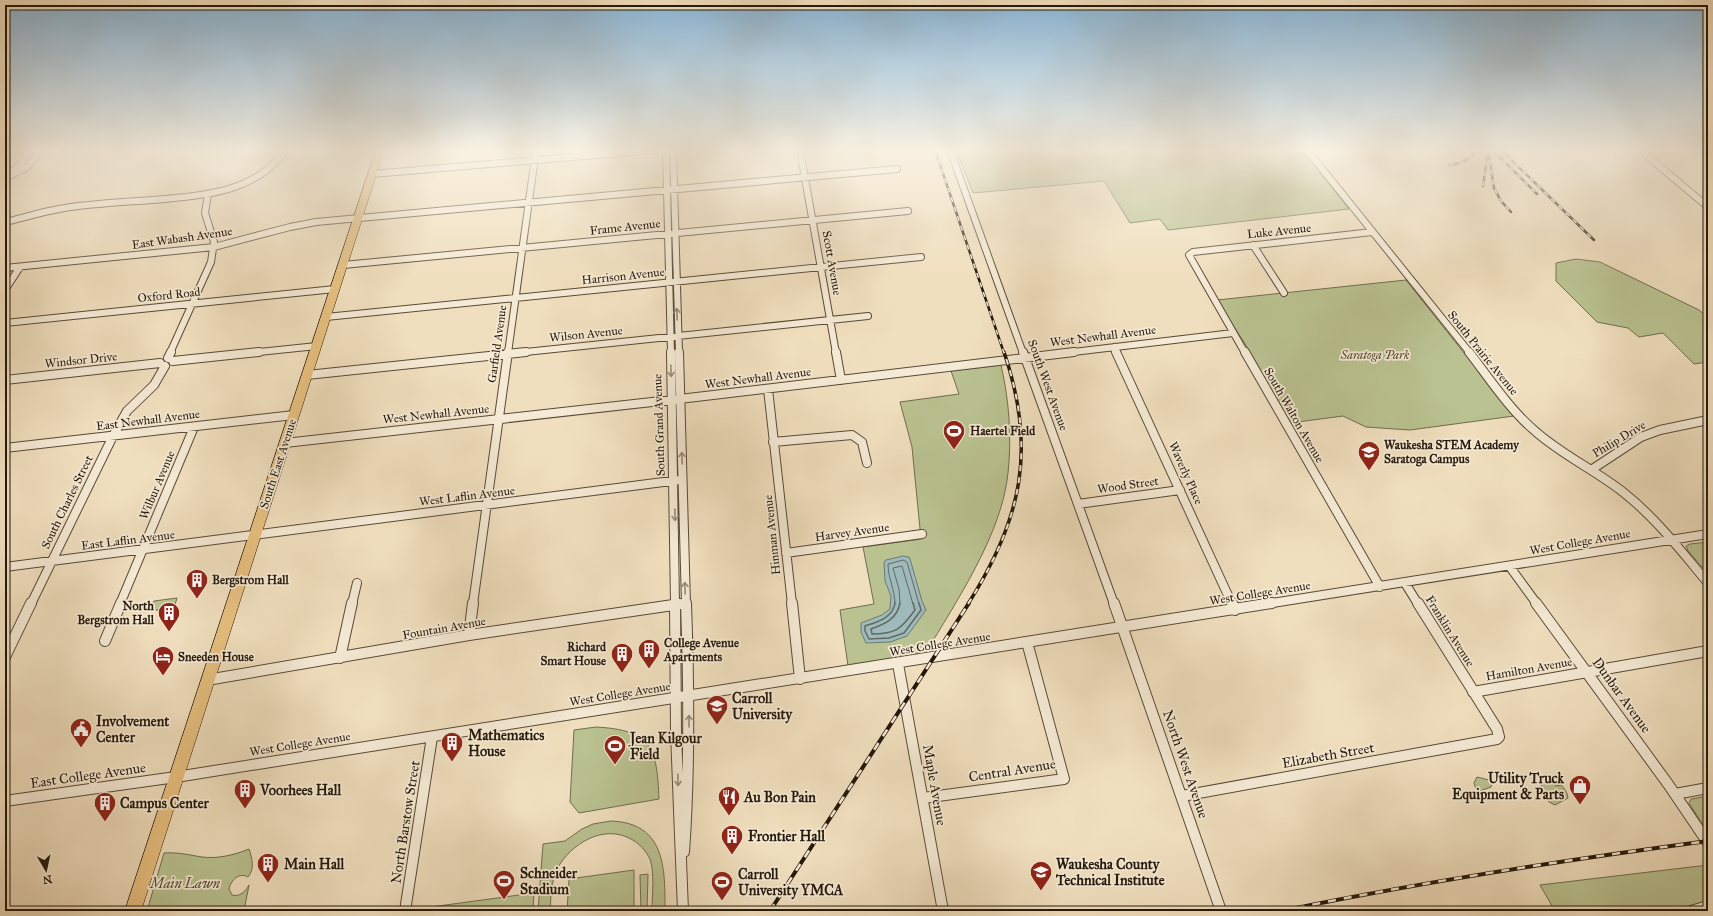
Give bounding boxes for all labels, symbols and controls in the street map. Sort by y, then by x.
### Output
street label: Frame Avenue [589,216,661,238]
street label: Luke Avenue [1246,221,1312,241]
street label: East Wabash Avenue [131,224,233,252]
street label: Scott Avenue [819,230,845,296]
street label: Harrison Avenue [581,265,665,287]
street label: Oxford Road [137,285,201,305]
street label: Garfield Avenue [485,304,509,384]
one-way arrow [674,308,681,321]
street label: South Prairie Avenue [1445,308,1521,398]
street label: Wilson Avenue [549,323,623,345]
street label: West Newhall Avenue [1049,323,1157,349]
street label: South West Avenue [1025,337,1071,433]
park label: Saratoga Park [1340,348,1410,362]
street label: Windsor Drive [44,349,118,371]
one-way arrow [667,364,674,377]
street label: West Newhall Avenue [704,365,812,391]
street label: South Walton Avenue [1261,365,1327,465]
street label: South Grand Avenue [650,374,668,476]
street label: West Newhall Avenue [382,401,490,427]
street label: East Newhall Avenue [95,407,201,433]
street label: South East Avenue [257,417,299,511]
sports icon: Haertel Field [941,418,967,451]
street label: Philip Drive [1590,418,1648,460]
place label: Haertel Field [970,424,1036,438]
place label: Waukesha STEM Academy Saratoga Campus [1384,438,1520,467]
street label: Waverly Place [1166,439,1206,507]
school or university icon: Waukesha STEM Academy Saratoga Campus [1356,439,1382,472]
street label: Wilbur Avenue [136,449,178,521]
street label: South Charles Street [38,452,96,551]
one-way arrow [678,452,685,465]
street label: Wood Street [1097,474,1160,496]
street label: West Laflin Avenue [418,483,516,509]
street label: Hinman Avenue [761,494,783,576]
one-way arrow [671,508,678,521]
street label: Harvey Avenue [814,520,890,544]
street label: West College Avenue [1529,526,1632,559]
street label: East Laflin Avenue [80,527,176,553]
building icon: Bergstrom Hall [184,567,210,600]
place label: Bergstrom Hall [212,573,290,588]
street label: West College Avenue [1209,578,1312,609]
one-way arrow [681,582,689,595]
street label: Franklin Avenue [1423,593,1477,669]
place label: North Bergstrom Hall [77,599,155,628]
building icon: North Bergstrom Hall [156,600,182,633]
street label: Fountain Avenue [401,614,487,642]
street label: West College Avenue [889,629,992,660]
place label: College Avenue Apartments [663,636,739,665]
building icon: College Avenue Apartments [636,637,662,670]
place label: Richard Smart House [540,640,607,668]
building icon: Richard Smart House [609,641,635,674]
hotel icon: Sneeden House [150,644,176,677]
place label: Sneeden House [178,650,254,664]
street label: Dunbar Avenue [1589,654,1655,736]
street label: Hamilton Avenue [1485,655,1573,683]
street label: West College Avenue [569,679,672,710]
place label: Carroll University [732,690,793,724]
school or university icon: Carroll University [704,693,730,726]
street label: North West Avenue [1159,708,1212,821]
place label: Involvement Center [96,713,169,746]
one-way arrow [685,715,693,728]
public building icon: Involvement Center [68,716,94,749]
place label: Mathematics House [468,727,544,760]
street label: West College Avenue [249,729,352,760]
building icon: Mathematics House [439,730,465,763]
place label: Jean Kilgour Field [628,730,702,763]
sports icon: Jean Kilgour Field [602,733,628,766]
street label: Elizabeth Street [1281,739,1375,772]
street label: Maple Avenue [919,743,950,827]
street label: Central Avenue [967,755,1057,786]
street label: East College Avenue [29,759,147,792]
street label: North Barstow Street [387,759,424,885]
place label: Utility Truck Equipment & Parts [1452,770,1564,804]
one-way arrow [674,773,682,786]
shop icon: Utility Truck Equipment & Parts [1567,773,1593,806]
building icon: Voorhees Hall [232,777,258,810]
place label: Voorhees Hall [259,782,343,799]
restaurant icon: Au Bon Pain [716,784,742,817]
place label: Au Bon Pain [743,789,816,806]
building icon: Campus Center [92,790,118,823]
place label: Campus Center [120,795,209,813]
building icon: Frontier Hall [719,823,745,856]
place label: Frontier Hall [748,828,826,845]
north arrow [26,850,66,890]
building icon: Main Hall [255,851,281,884]
place label: Main Hall [284,856,346,873]
place label: Waukesha County Technical Institute [1055,856,1165,889]
school or university icon: Waukesha County Technical Institute [1028,859,1054,892]
place label: Schneider Stadium [520,865,578,898]
place label: Carroll University YMCA [738,866,844,900]
sports icon: Schneider Stadium [491,868,517,901]
sports icon: Carroll University YMCA [709,869,735,902]
text: N [41,872,53,887]
park label: Main Lawn [148,875,221,892]

